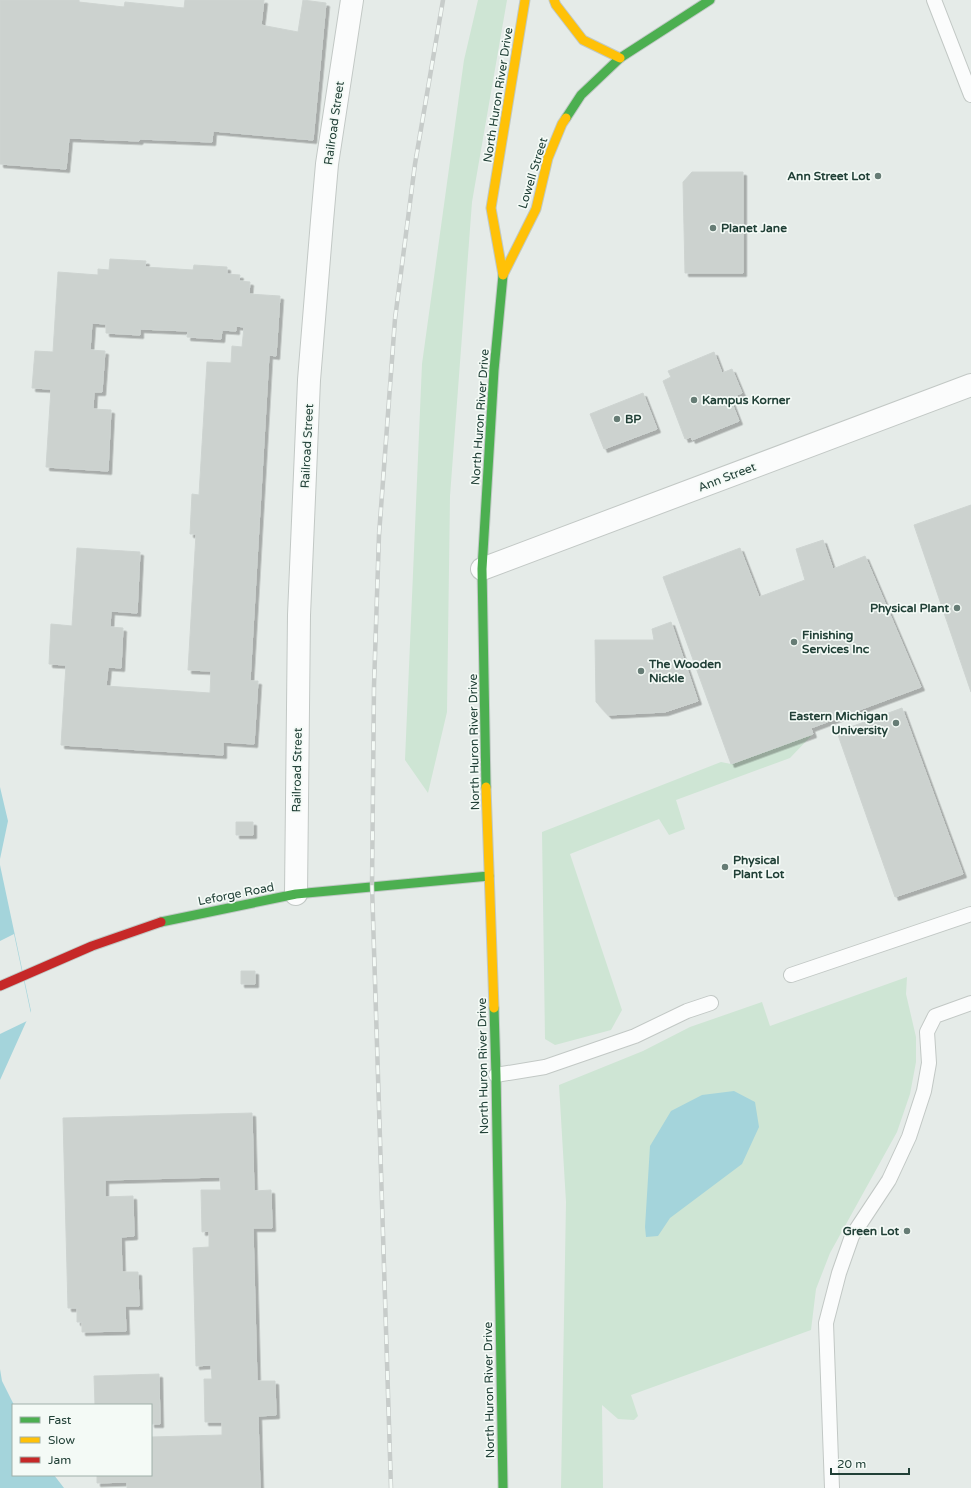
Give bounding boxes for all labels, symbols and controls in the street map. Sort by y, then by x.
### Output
street label: North Huron River Drive [480,26,516,164]
street label: Railroad Street [321,80,347,166]
street label: Lowell Street [516,135,551,210]
place label: Ann Street Lot [787,169,870,183]
marker: Ann Street Lot [873,171,883,181]
place label: Planet Jane [721,221,787,235]
marker: Planet Jane [708,223,718,233]
street label: North Huron River Drive [468,348,492,486]
place label: Kampus Korner [702,393,791,408]
marker: Kampus Korner [689,395,699,405]
street label: Railroad Street [298,403,316,489]
place label: BP [625,412,641,426]
marker: BP [612,414,622,424]
street label: Ann Street [696,459,758,494]
place label: Physical Plant [870,601,949,616]
marker: Physical Plant [952,603,962,613]
place label: Finishing Services Inc [802,628,870,656]
marker: Finishing Services Inc [789,637,799,647]
place label: The Wooden Nickle [648,657,721,685]
marker: The Wooden Nickle [636,666,646,676]
street label: North Huron River Drive [466,673,482,810]
place label: Eastern Michigan University [789,709,889,738]
marker: Eastern Michigan University [891,718,901,728]
street label: Railroad Street [289,727,305,812]
place label: Physical Plant Lot [733,853,785,881]
marker: Physical Plant Lot [720,862,730,872]
street label: Leforge Road [197,880,275,908]
street label: North Huron River Drive [475,997,491,1134]
place label: Green Lot [843,1224,899,1238]
marker: Green Lot [902,1226,912,1236]
street label: North Huron River Drive [481,1321,497,1458]
legend [12,1404,152,1476]
text: Fast [48,1413,72,1427]
text: Slow [48,1433,75,1447]
scale bar [831,1450,909,1476]
text: Jam [48,1453,71,1467]
text: 20 m [837,1457,866,1471]

